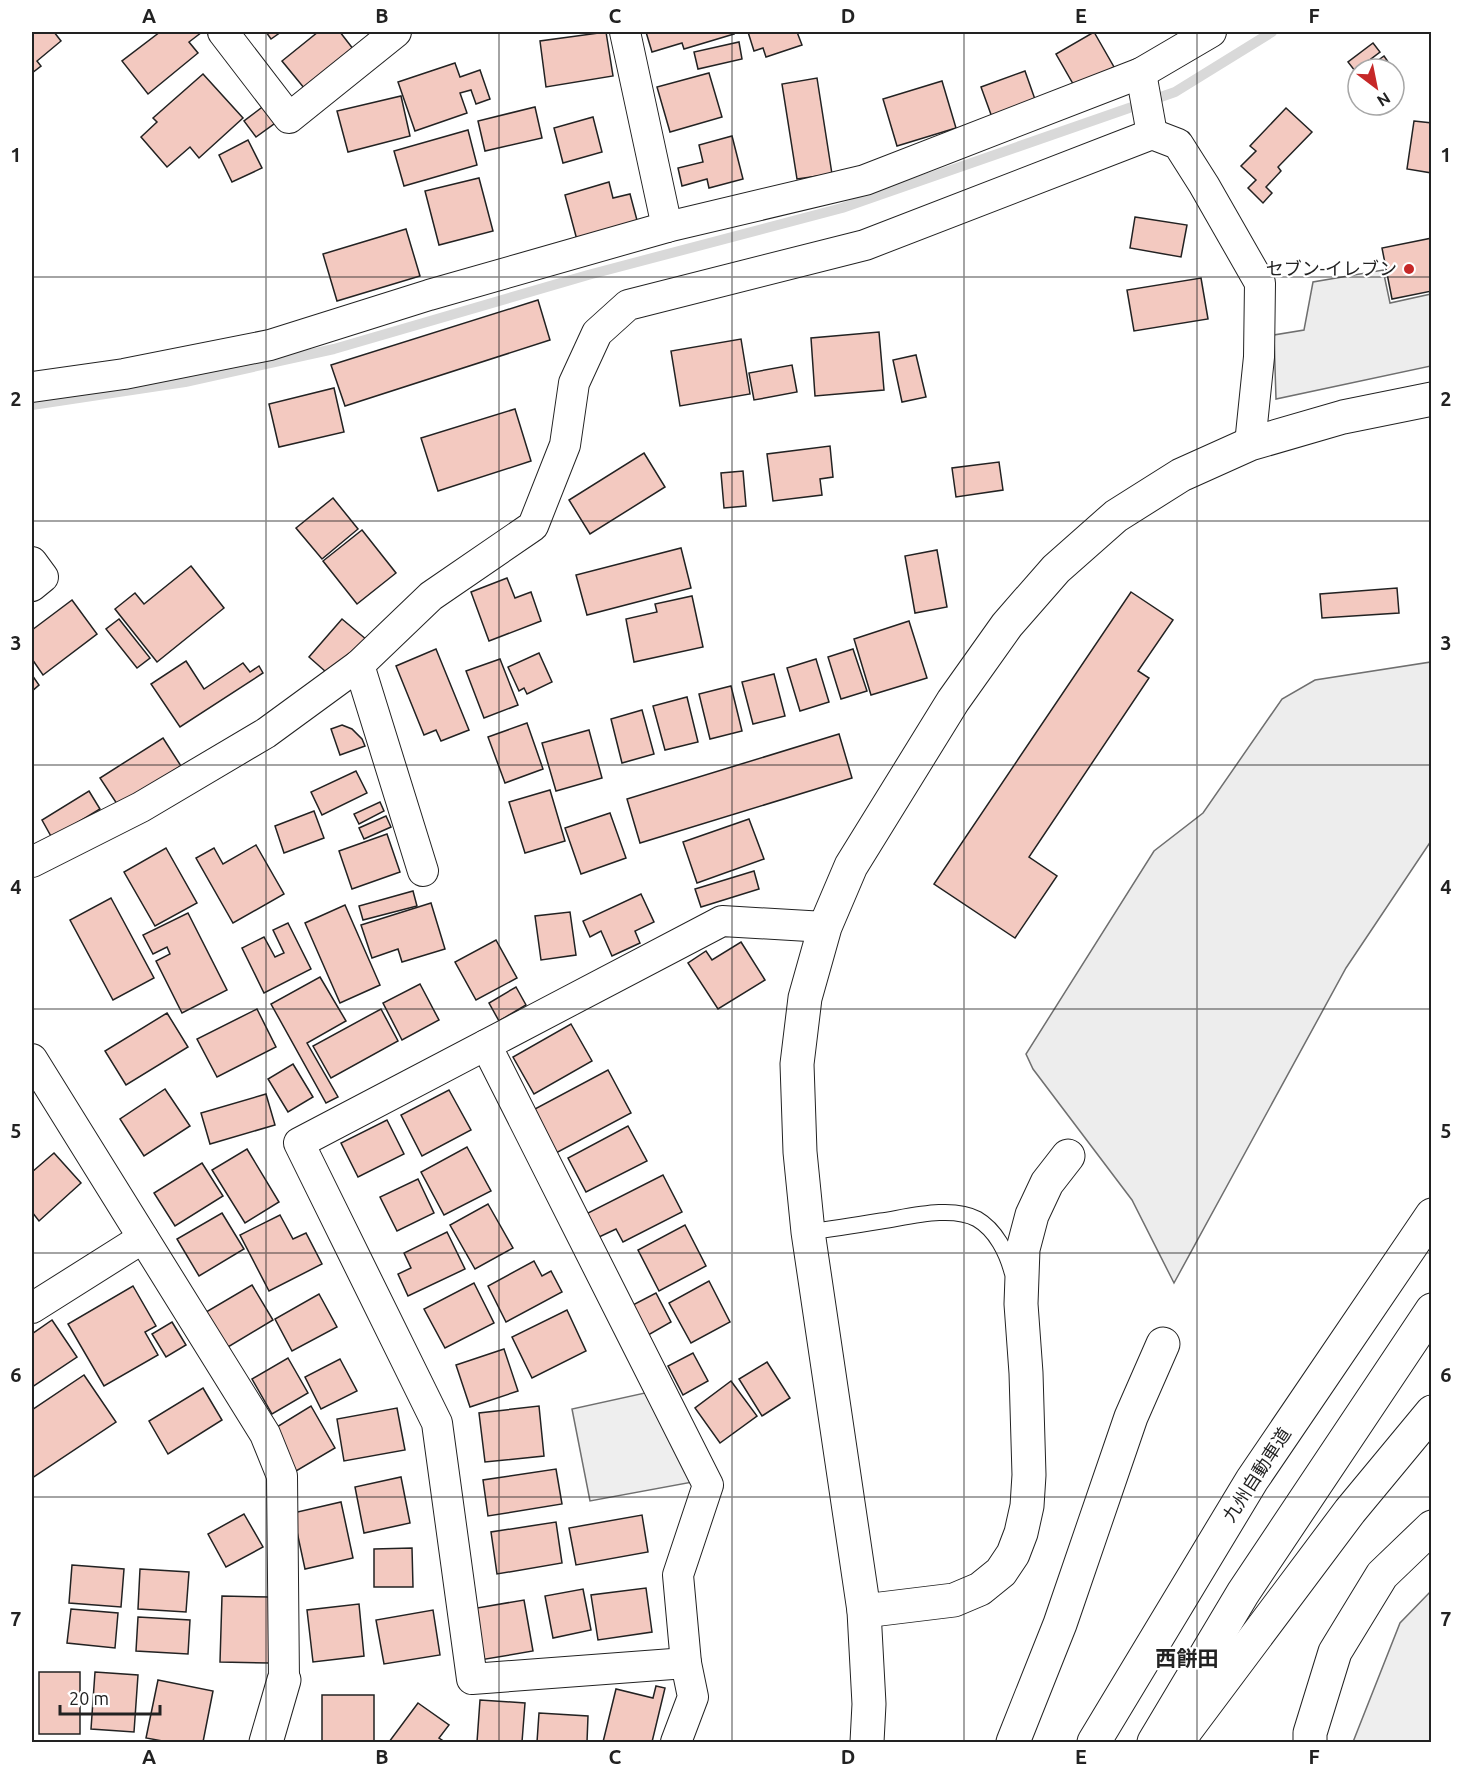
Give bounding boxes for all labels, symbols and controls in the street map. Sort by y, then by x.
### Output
text: A [142,4,156,27]
text: B [375,4,389,27]
text: C [609,4,622,27]
text: D [841,4,855,27]
text: E [1075,4,1087,27]
text: F [1308,4,1320,27]
north arrow [1346,57,1406,117]
text: N [1374,89,1394,111]
text: 1 [10,143,22,166]
text: 1 [1440,143,1452,166]
place label: セブン-イレブン [1266,258,1397,278]
marker: セブン-イレブン [1402,262,1416,276]
text: 2 [10,387,22,410]
text: 2 [1440,387,1452,410]
text: 3 [10,631,22,654]
text: 3 [1440,631,1452,654]
text: 4 [10,875,22,898]
text: 4 [1440,875,1452,898]
text: 5 [10,1119,22,1142]
text: 5 [1440,1119,1452,1142]
text: 6 [10,1363,22,1386]
text: 6 [1440,1363,1452,1386]
street label: 九州自動車道 [1218,1424,1294,1525]
text: 7 [10,1607,22,1630]
text: 7 [1440,1607,1452,1630]
district label: 西餅田 [1156,1646,1219,1670]
scale bar [60,1678,160,1716]
text: 20 m [69,1688,109,1708]
text: A [142,1745,156,1768]
text: B [375,1745,389,1768]
text: C [609,1745,622,1768]
text: D [841,1745,855,1768]
text: E [1075,1745,1087,1768]
text: F [1308,1745,1320,1768]

